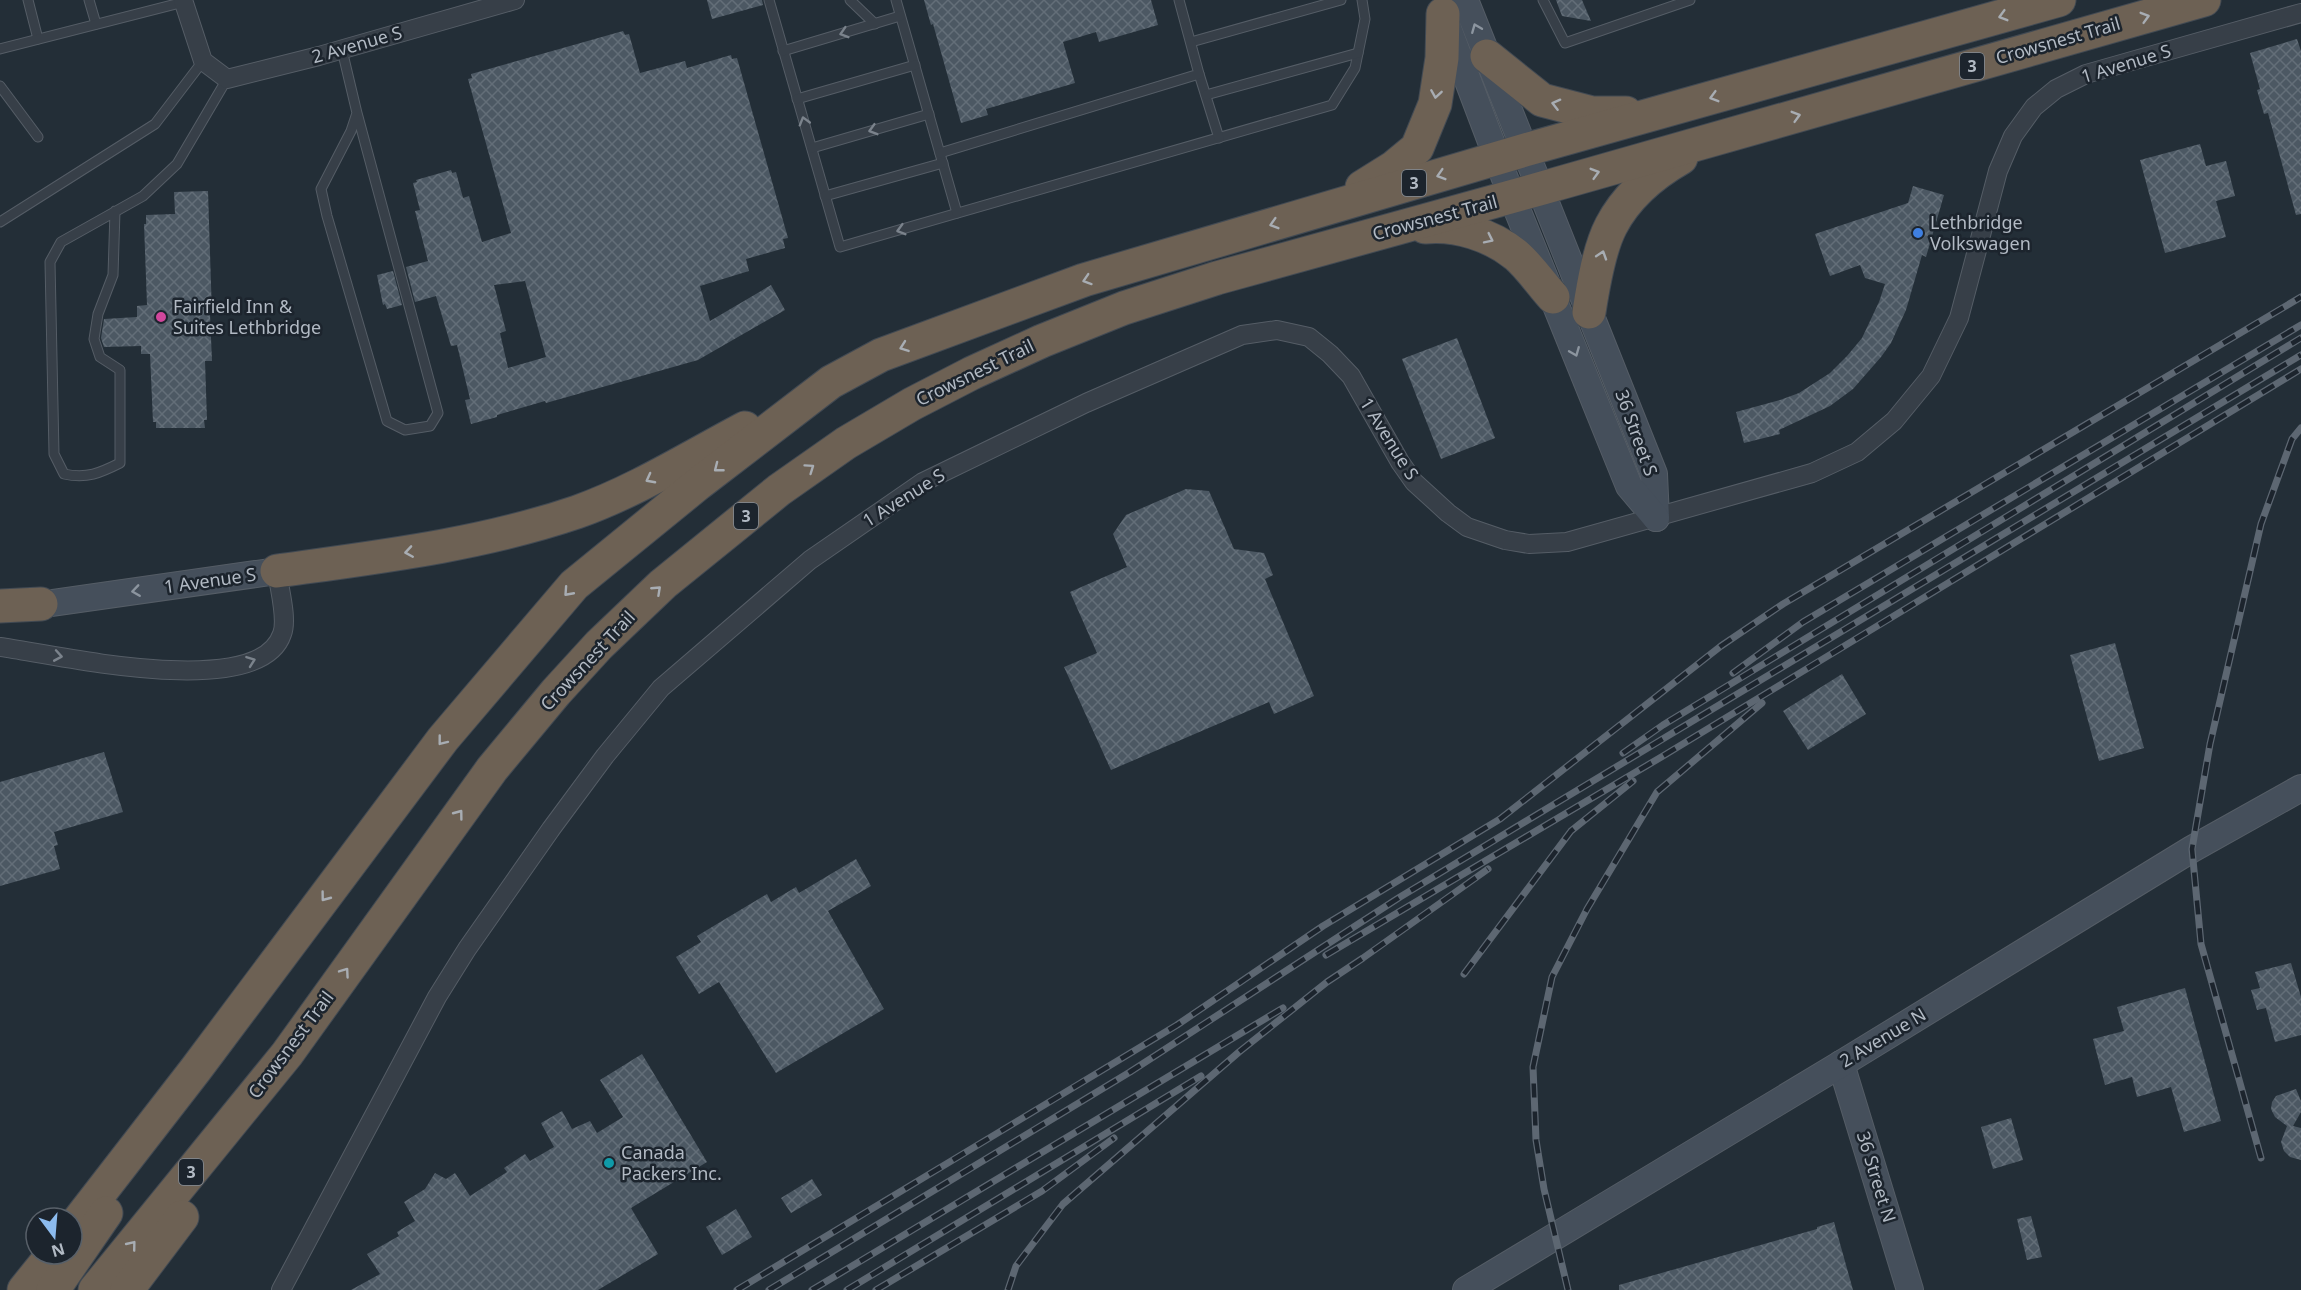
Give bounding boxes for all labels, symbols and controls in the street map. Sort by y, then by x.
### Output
one-way arrow [1998,9,2009,21]
street label: Crowsnest Trail [1993,11,2123,69]
one-way arrow [2139,12,2150,24]
street label: 2 Avenue S [309,20,405,68]
one-way arrow [1471,23,1483,34]
one-way arrow [840,26,850,38]
street label: 1 Avenue S [2078,38,2174,88]
road number: 3 [1960,53,1984,79]
one-way arrow [1430,88,1443,98]
one-way arrow [1709,90,1720,102]
one-way arrow [1551,98,1561,111]
one-way arrow [1790,111,1801,123]
one-way arrow [798,116,811,126]
one-way arrow [868,123,878,136]
one-way arrow [1436,168,1447,180]
one-way arrow [1589,168,1600,180]
road number: 3 [1402,170,1426,196]
street label: Crowsnest Trail [1370,189,1500,245]
place label: Lethbridge Volkswagen [1930,210,2031,255]
one-way arrow [1269,217,1280,229]
one-way arrow [896,223,907,235]
marker: Lethbridge Volkswagen [1911,226,1925,240]
one-way arrow [1482,232,1493,244]
one-way arrow [1595,250,1607,261]
one-way arrow [1082,273,1093,285]
place label: Fairfield Inn & Suites Lethbridge [173,294,321,339]
marker: Fairfield Inn & Suites Lethbridge [154,310,168,324]
street label: Crowsnest Trail [912,333,1038,411]
one-way arrow [899,339,910,352]
one-way arrow [1568,345,1580,356]
street label: 36 Street S [1610,386,1664,479]
street label: 1 Avenue S [1355,393,1425,484]
one-way arrow [714,461,725,472]
street label: 1 Avenue S [858,462,949,532]
one-way arrow [803,465,814,476]
one-way arrow [645,471,656,483]
road number: 3 [734,503,758,529]
one-way arrow [404,545,414,558]
street label: 1 Avenue S [162,562,258,598]
one-way arrow [131,585,141,597]
one-way arrow [564,586,575,596]
one-way arrow [651,586,661,597]
street label: Crowsnest Trail [535,605,640,715]
one-way arrow [53,649,63,662]
one-way arrow [245,655,255,668]
one-way arrow [438,735,449,746]
one-way arrow [451,809,462,820]
one-way arrow [321,891,332,902]
one-way arrow [338,968,349,979]
street label: Crowsnest Trail [242,986,338,1103]
street label: 2 Avenue N [1835,1002,1930,1072]
street label: 36 Street N [1852,1128,1902,1225]
place label: Canada Packers Inc. [621,1140,722,1185]
marker: Canada Packers Inc. [602,1156,616,1170]
road number: 3 [179,1159,203,1185]
north arrow [24,1206,84,1266]
text: N [49,1238,67,1263]
one-way arrow [125,1240,136,1251]

